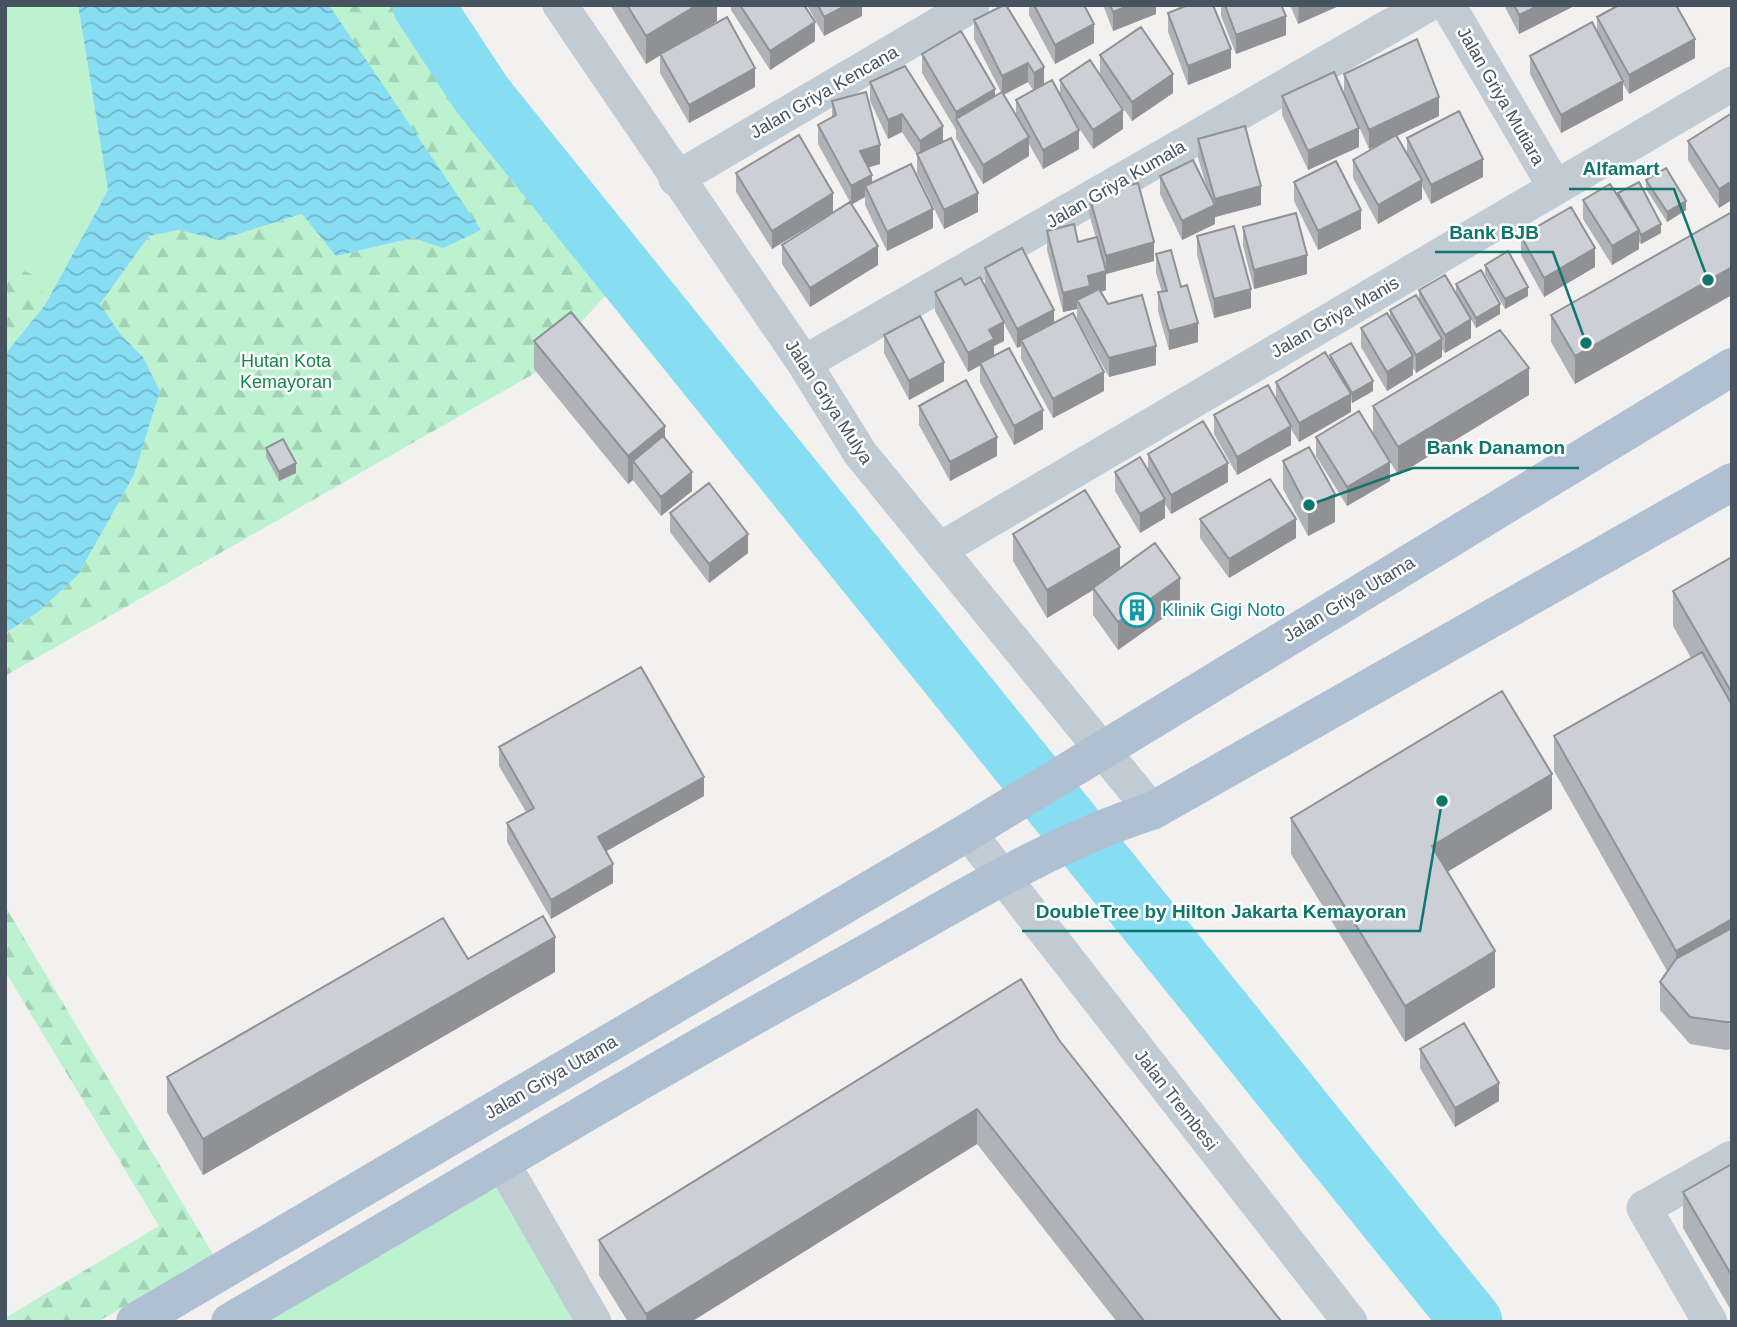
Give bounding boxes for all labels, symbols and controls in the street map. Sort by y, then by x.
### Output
street label: Jalan Griya Mutiara [1453,23,1549,169]
street label: Jalan Griya Kencana [747,41,902,142]
street label: Jalan Griya Kumala [1043,136,1190,232]
callout: Alfamart [1569,149,1674,189]
text: Alfamart [1582,158,1660,179]
callout: Bank BJB [1435,212,1553,252]
text: Bank BJB [1449,222,1539,243]
street label: Jalan Griya Manis [1268,272,1402,362]
street label: Jalan Griya Mulya [781,336,877,469]
park label: Hutan Kota Kemayoran [240,351,332,392]
callout: Bank Danamon [1413,428,1579,468]
text: Bank Danamon [1427,437,1565,458]
street label: Jalan Griya Utama [1280,552,1419,646]
building icon: Klinik Gigi Noto [1118,591,1156,629]
place label: Klinik Gigi Noto [1162,600,1285,620]
callout: DoubleTree by Hilton Jakarta Kemayoran [1022,891,1420,931]
text: DoubleTree by Hilton Jakarta Kemayoran [1036,901,1406,922]
street label: Jalan Griya Utama [481,1031,621,1123]
street label: Jalan Trembesi [1131,1046,1221,1154]

